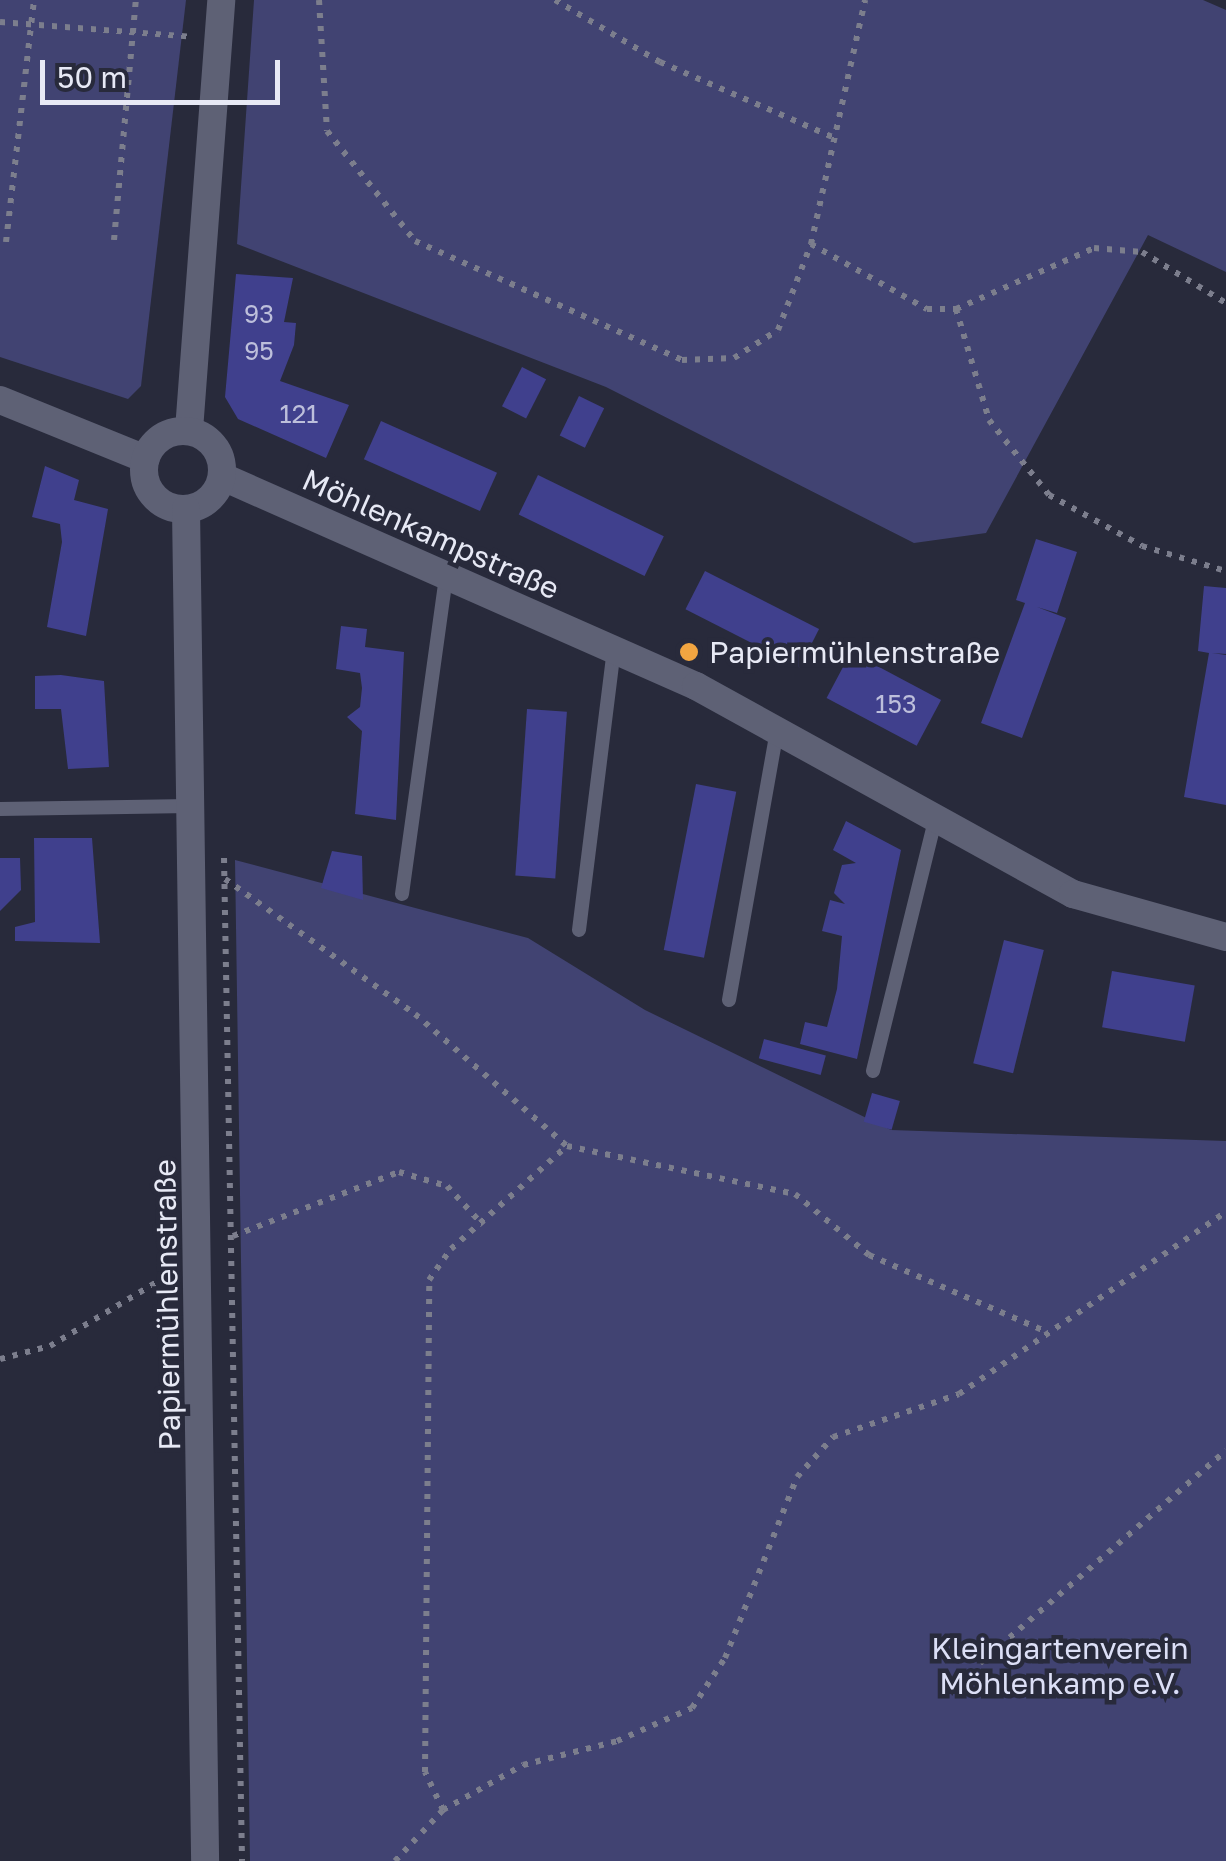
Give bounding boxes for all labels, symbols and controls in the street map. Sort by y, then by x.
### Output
scale bar [45,40,285,102]
text: 50 m [57,59,127,95]
house number: 93 [244,299,274,329]
house number: 95 [244,336,274,366]
house number: 121 [280,399,318,429]
street label: Möhlenkampstraße [297,461,565,607]
place label: Papiermühlenstraße [709,634,1000,670]
marker: Papiermühlenstraße [678,641,700,663]
house number: 153 [875,689,917,719]
street label: Papiermühlenstraße [146,1159,188,1451]
park label: Kleingartenverein Möhlenkamp e.V. [931,1630,1189,1700]

